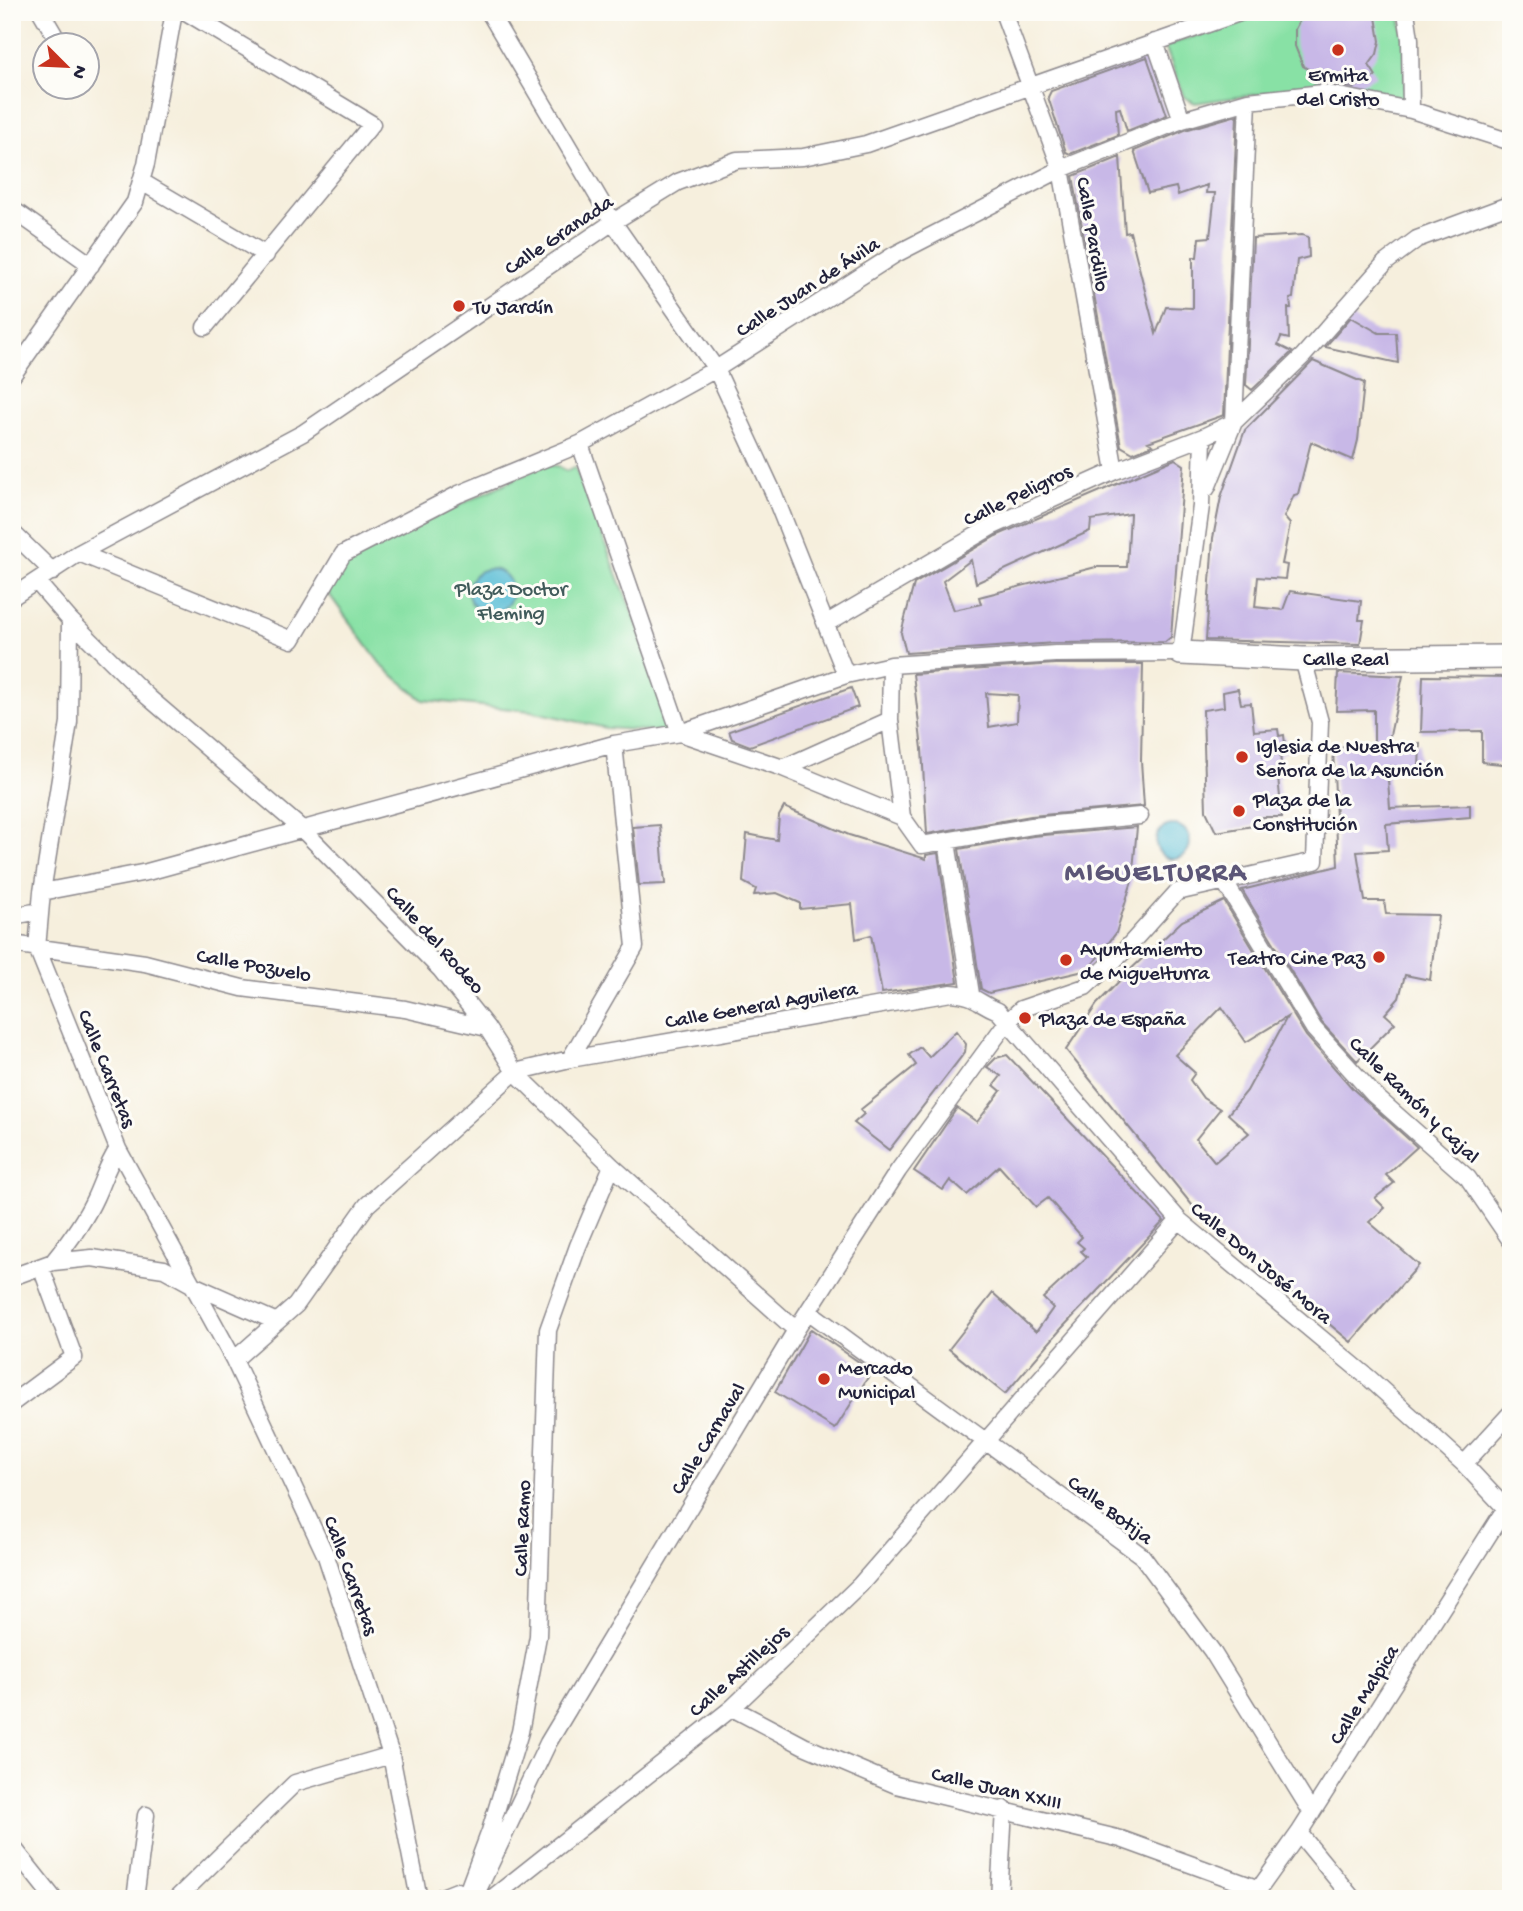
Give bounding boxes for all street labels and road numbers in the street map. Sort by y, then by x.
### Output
street label: Calle Pardillo [1068,175,1113,294]
street label: Calle Granada [501,191,620,283]
street label: Calle Juan de Ávila [732,232,887,345]
street label: Calle Peligros [960,460,1078,534]
street label: Calle Real [1303,649,1389,674]
street label: Calle del Rodeo [378,882,489,1001]
street label: Calle Pozuelo [194,945,313,990]
street label: Calle General Aguilera [663,978,861,1037]
street label: Calle Carretas [70,1007,140,1133]
street label: Calle Ramón y Cajal [1342,1033,1483,1170]
street label: Calle Don José Mora [1184,1198,1337,1332]
street label: Calle Carnaval [667,1379,753,1500]
street label: Calle Botija [1061,1472,1158,1553]
street label: Calle Ramo [510,1479,539,1577]
street label: Calle Carretas [316,1513,382,1640]
street label: Calle Astillejos [685,1620,797,1724]
street label: Calle Malpica [1326,1640,1407,1750]
street label: Calle Juan XXIII [929,1763,1064,1818]

